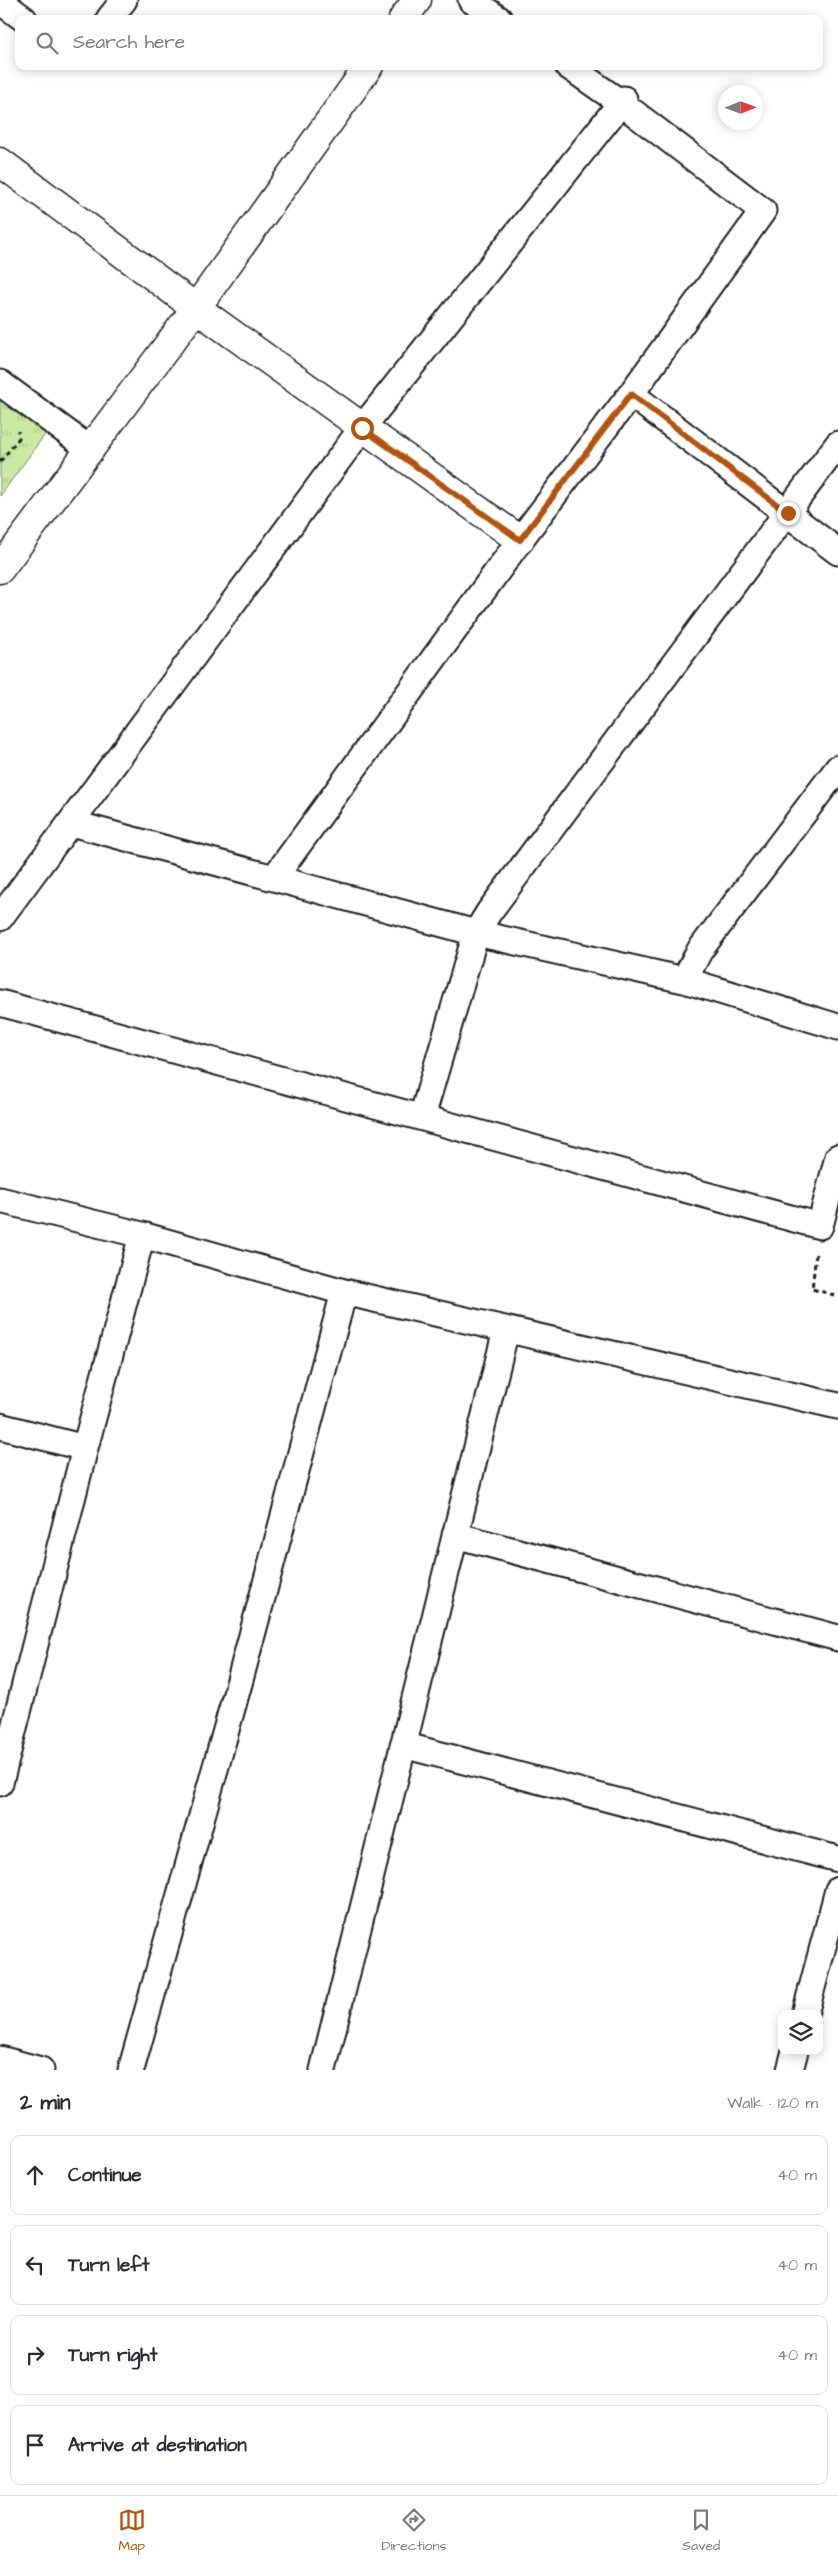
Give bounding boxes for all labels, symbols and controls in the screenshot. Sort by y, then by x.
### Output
search box [15,15,823,70]
icon: search [33,29,61,57]
text: Search here [73,29,185,56]
north arrow [718,85,763,130]
route start [351,417,374,440]
route end [777,502,800,525]
map controls [778,2010,823,2055]
button: layers [778,2010,823,2055]
text: 2 min [20,2088,70,2117]
text: Walk · 120 m [727,2092,818,2114]
icon: ahead [21,2161,49,2189]
text: Continue [68,2162,142,2189]
text: 40 m [777,2164,817,2186]
icon: left [21,2251,49,2279]
text: Turn left [68,2252,149,2279]
text: 40 m [777,2254,817,2276]
icon: right [21,2341,49,2369]
text: Turn right [68,2342,157,2369]
text: 40 m [777,2344,817,2366]
icon: arrive [21,2431,49,2459]
text: Arrive at destination [68,2432,247,2459]
tab: Map [118,2506,146,2556]
tab: Directions [381,2506,446,2556]
tab: Saved [682,2506,720,2556]

